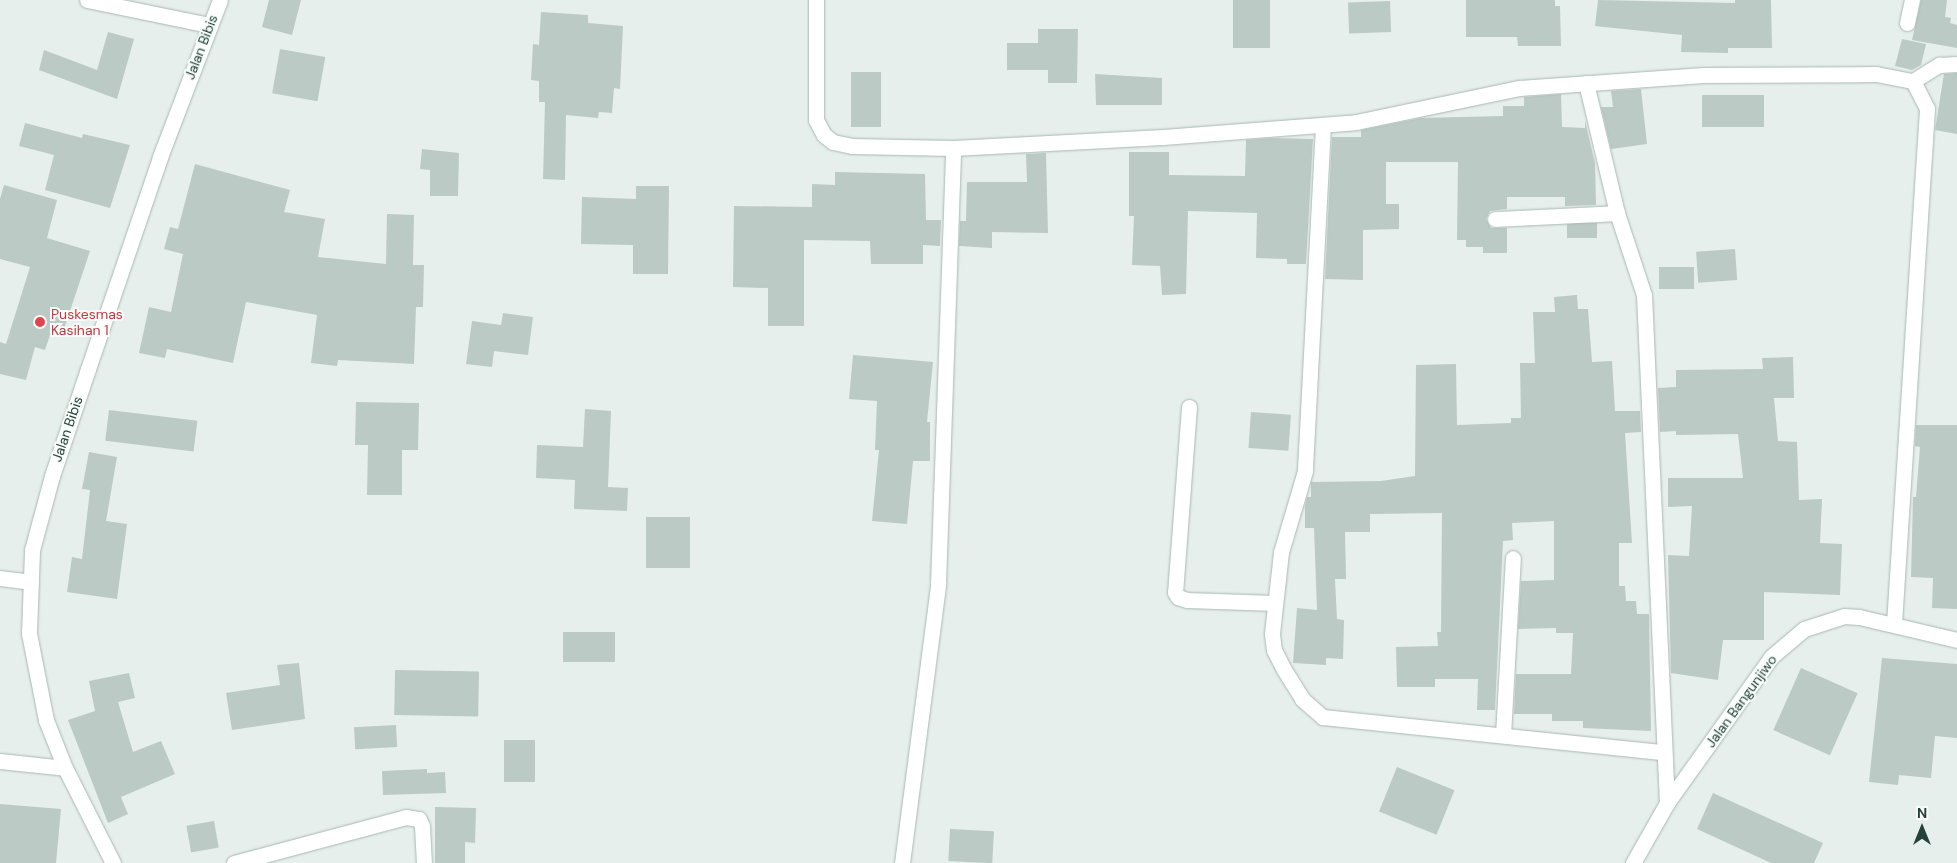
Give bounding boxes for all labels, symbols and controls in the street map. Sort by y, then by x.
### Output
street label: Jalan Bibis [181,12,221,82]
place label: Puskesmas Kasihan 1 [51,306,123,338]
marker: Puskesmas Kasihan 1 [33,315,47,329]
street label: Jalan Bibis [48,394,86,464]
street label: Jalan Bangunjiwo [1702,651,1780,751]
north arrow [1897,803,1947,853]
text: N [1917,804,1927,822]

